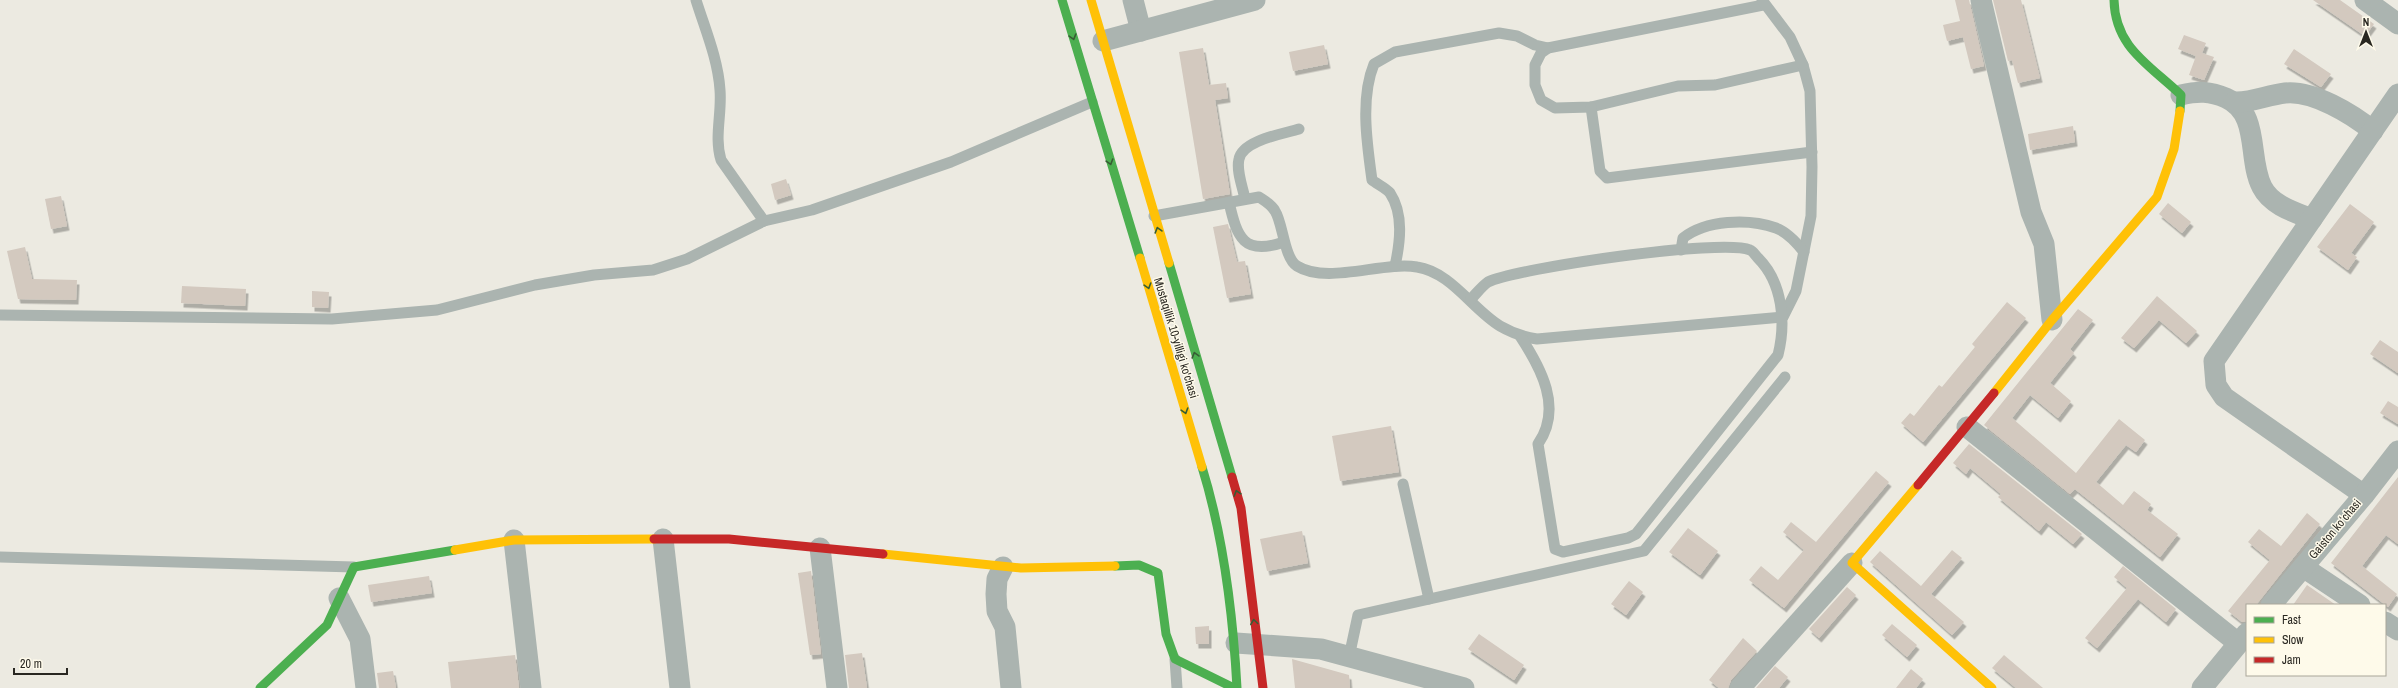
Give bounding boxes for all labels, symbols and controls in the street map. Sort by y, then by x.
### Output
north arrow [2346,12,2386,52]
text: N [2363,15,2369,29]
one-way arrow [1068,34,1077,41]
one-way arrow [1105,158,1114,165]
one-way arrow [1154,227,1163,234]
street label: Mustaqillik 10-yilligi ko'chasi [1150,276,1202,400]
one-way arrow [1143,283,1152,290]
one-way arrow [1191,352,1200,359]
one-way arrow [1180,407,1189,414]
one-way arrow [1233,490,1242,497]
street label: Gaiston koʻchasi [2305,496,2365,562]
legend [2246,604,2386,676]
text: Fast [2282,612,2301,628]
one-way arrow [1250,618,1259,625]
text: Slow [2282,632,2304,648]
scale bar [14,650,67,676]
text: Jam [2282,652,2301,668]
text: 20 m [20,656,42,672]

